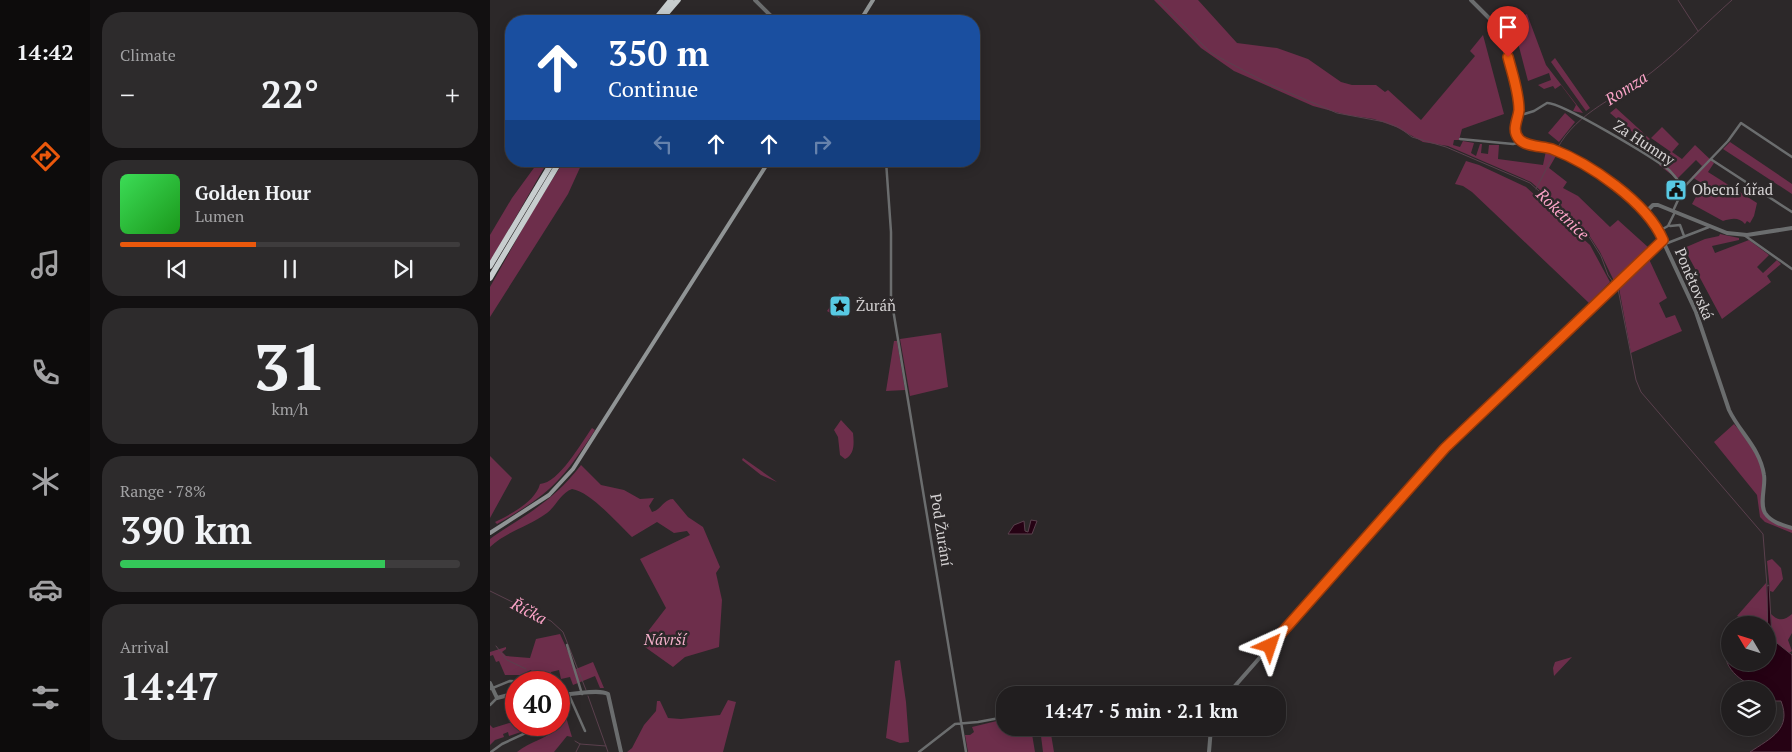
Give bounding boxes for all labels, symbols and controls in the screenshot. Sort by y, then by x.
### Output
pin [1487,6,1529,57]
icon: arrive [1494,13,1522,41]
text: 350 m [608,30,709,76]
icon: ahead [525,35,590,100]
text: 14:42 [16,37,74,66]
text: Climate [120,44,176,66]
water label: Romza [1600,66,1651,110]
text: 22° [261,69,319,119]
text: Continue [608,74,698,103]
text: − [120,76,135,113]
text: + [445,76,460,113]
street label: Za Humny [1610,115,1679,170]
icon: left [649,130,677,158]
icon: ahead [702,130,730,158]
icon: ahead [755,130,783,158]
icon: right [808,130,836,158]
icon: directions [28,139,63,174]
public building icon: Obecní úřad [1664,178,1688,202]
place label: Obecní úřad [1692,179,1773,199]
text: Golden Hour [195,180,311,205]
water label: Roketnice [1531,183,1594,245]
text: Lumen [195,205,244,227]
street label: Ponětovská [1671,245,1719,323]
icon: music [28,247,63,282]
icon: previous [163,255,191,283]
icon: pause [276,255,304,283]
icon: next [389,255,417,283]
place icon: Žuráň [828,294,852,318]
place label: Žuráň [856,295,896,315]
text: 31 [253,322,327,409]
icon: phone [28,355,63,390]
text: km/h [272,398,308,420]
icon: climate [28,464,63,499]
text: Range · 78% [120,480,206,502]
street label: Pod Žurání [926,492,958,568]
text: 390 km [120,505,252,555]
icon: car [28,572,63,607]
water label: Říčka [506,592,551,629]
north arrow [1721,616,1776,671]
map controls [1721,616,1776,736]
position arrow [1243,619,1295,671]
park label: Návrší [643,629,688,649]
text: Arrival [120,636,169,658]
text: 14:47 [120,661,219,711]
speed limit sign: 40 [505,671,570,736]
icon: filters [28,680,63,715]
button: layers [1721,681,1776,736]
text: 14:47 · 5 min · 2.1 km [1044,698,1238,723]

